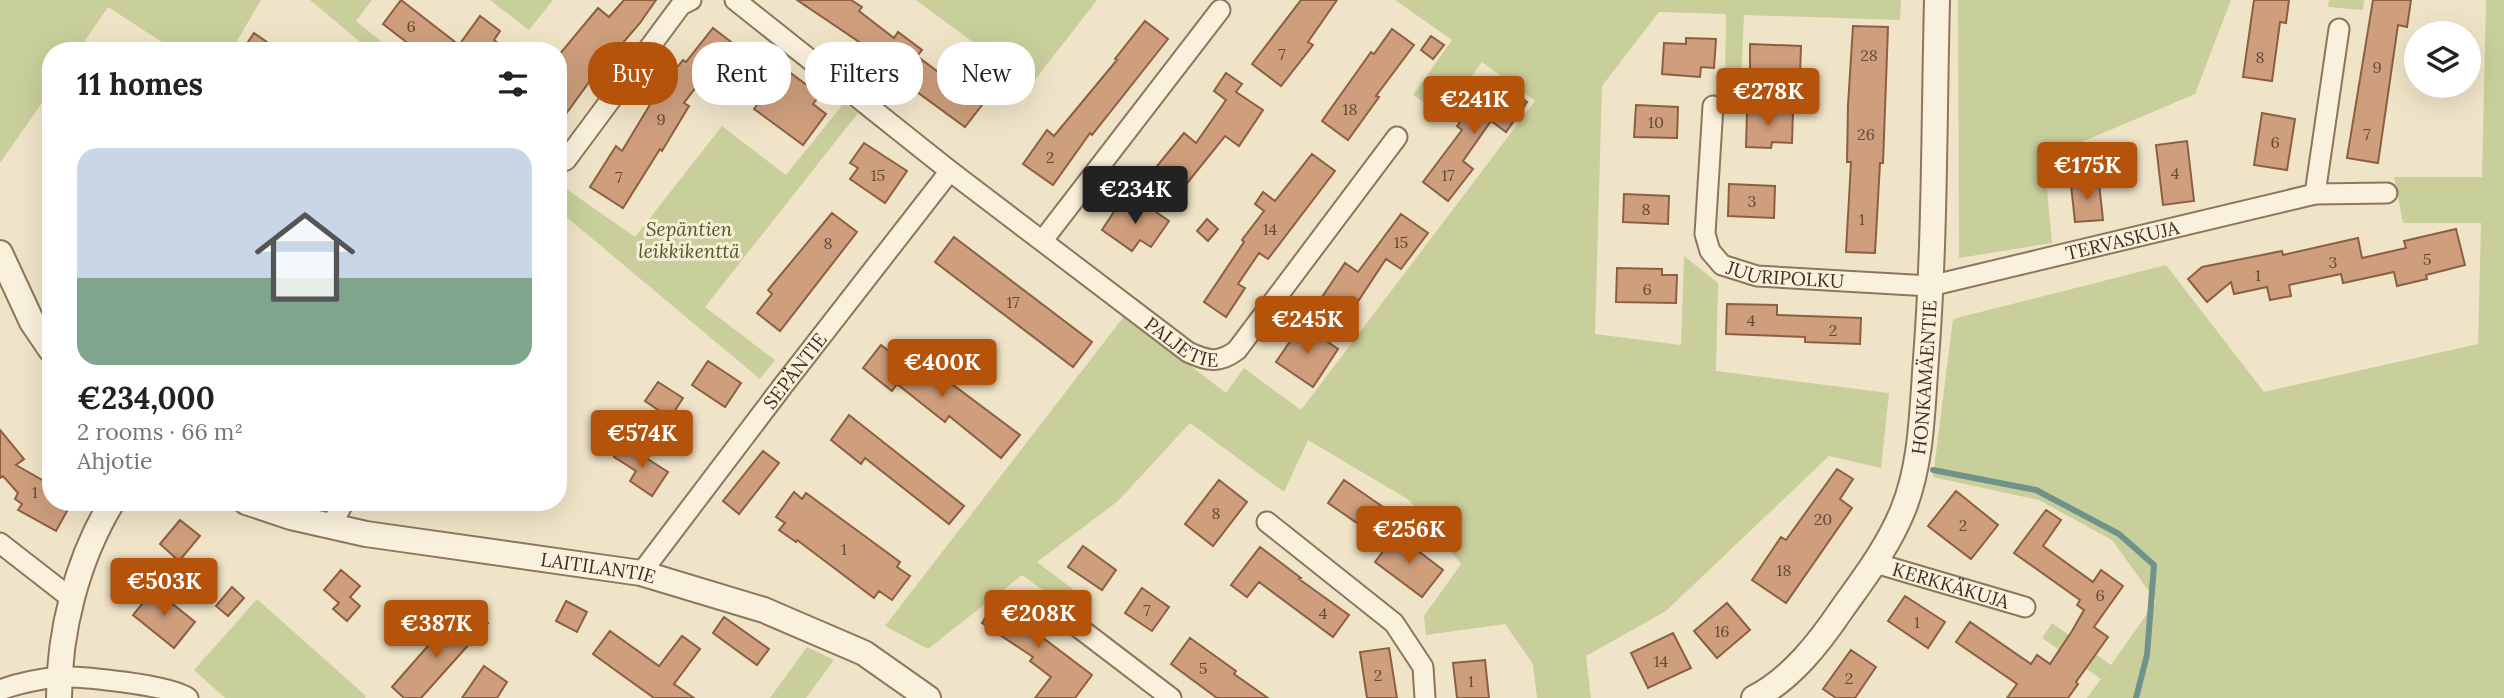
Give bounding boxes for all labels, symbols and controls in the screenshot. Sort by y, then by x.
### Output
house number: 6 [406,16,416,36]
map controls [2404,21,2481,98]
button: layers [2404,21,2481,98]
chip: Buy [588,42,678,105]
chip: Rent [692,42,791,105]
chip: Filters [805,42,923,105]
chip: New [937,42,1035,105]
house number: 7 [1278,44,1286,64]
house number: 28 [1860,45,1878,65]
house number: 8 [2256,47,2265,67]
house number: 9 [2372,57,2382,77]
text: 11 homes [77,65,203,103]
icon: filters [494,65,532,103]
pin: €278K [1719,68,1817,128]
pin: €241K [1425,76,1523,136]
text: €278K [1732,76,1804,105]
text: €241K [1439,84,1509,113]
house number: 18 [1343,99,1357,119]
house number: 9 [656,109,666,129]
house number: 10 [1648,112,1664,132]
house number: 26 [1857,124,1875,144]
house number: 7 [2363,124,2371,144]
house number: 6 [2270,132,2280,152]
pin: €175K [2038,142,2136,202]
house number: 2 [1046,147,1054,167]
text: €175K [2053,150,2121,179]
house number: 4 [2171,163,2180,183]
house number: 15 [871,165,885,185]
house number: 17 [1441,165,1455,185]
pin: €234K [1086,166,1184,226]
house number: 7 [615,167,623,187]
text: €234K [1099,174,1171,203]
house number: 3 [1748,191,1757,211]
icon: home [242,194,368,320]
house number: 8 [1642,199,1651,219]
house number: 1 [1859,209,1865,229]
street label: TERVASKUJA [2063,215,2182,265]
park label: Sepäntien leikkikenttä [638,217,740,263]
house number: 14 [1263,219,1278,239]
house number: 15 [1394,232,1408,252]
house number: 8 [824,233,833,253]
house number: 5 [2423,249,2431,269]
house number: 3 [2329,252,2338,272]
street label: JUURIPOLKU [1722,255,1845,293]
house number: 1 [2255,265,2261,285]
house number: 6 [1642,279,1652,299]
house number: 17 [1006,292,1020,312]
pin: €245K [1258,296,1356,356]
street label: HONKAMÄENTIE [1906,299,1942,456]
text: €245K [1271,304,1343,333]
house number: 4 [1747,310,1756,330]
street label: PALJETIE [1140,311,1219,372]
house number: 2 [1829,320,1837,340]
street label: SEPÄNTIE [758,328,832,414]
pin: €400K [893,340,991,399]
text: €400K [904,347,980,376]
text: €234,000 [77,379,215,417]
pin: €574K [593,410,691,470]
text: 2 rooms · 66 m² [77,417,243,446]
text: €574K [607,418,677,447]
text: Ahjotie [77,446,152,475]
house number: 1 [32,482,38,502]
house number: 8 [1212,503,1221,523]
pin: €256K [1360,506,1458,566]
house number: 20 [1814,509,1832,529]
text: €256K [1373,514,1445,543]
house number: 2 [1959,515,1967,535]
house number: 1 [841,539,847,559]
street label: LAITILANTIE [539,547,659,589]
street label: KERKKÄKUJA [1890,557,2013,614]
pin: €503K [115,558,213,618]
house number: 18 [1777,560,1791,580]
text: €503K [127,566,201,595]
house number: 6 [2095,585,2105,605]
pin: €208K [989,590,1087,650]
text: €208K [1000,598,1076,627]
pin: €387K [387,600,485,660]
house number: 7 [1143,600,1151,620]
house number: 4 [1319,603,1328,623]
text: €387K [400,608,472,637]
house number: 1 [1914,612,1920,632]
house number: 16 [1714,621,1730,641]
house number: 14 [1654,651,1669,671]
house number: 5 [1199,658,1207,678]
house number: 2 [1374,665,1382,685]
house number: 2 [1845,668,1853,688]
house number: 1 [1468,671,1474,691]

